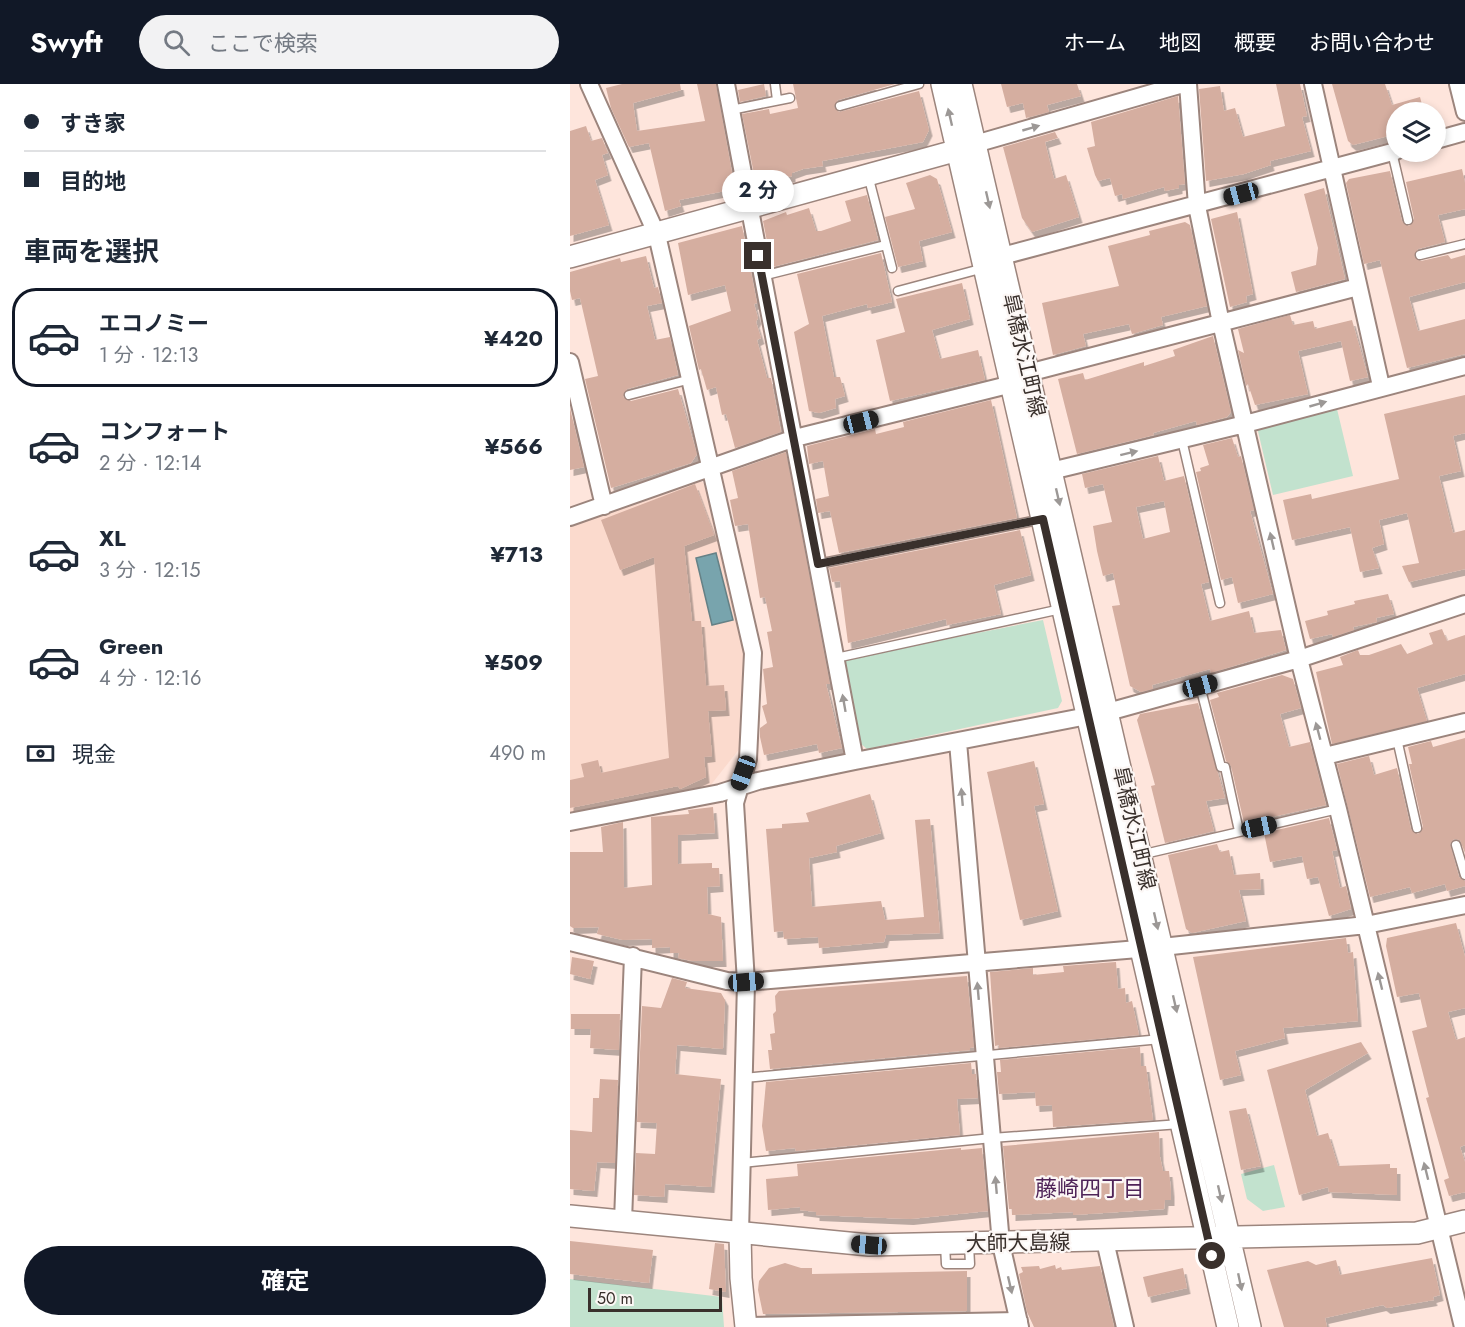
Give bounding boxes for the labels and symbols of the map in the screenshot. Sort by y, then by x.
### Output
one-way arrow [944,108,954,127]
one-way arrow [1022,123,1040,132]
callout: 2 分 [722,169,794,211]
car [1221,181,1261,207]
one-way arrow [984,191,994,210]
route end [744,242,771,269]
street label: 皐橋水江町線 [995,290,1053,420]
one-way arrow [1309,399,1327,408]
car [841,409,881,435]
one-way arrow [1119,447,1138,457]
one-way arrow [1053,488,1063,507]
one-way arrow [1267,531,1276,550]
car [1180,673,1220,699]
one-way arrow [839,693,848,712]
one-way arrow [1313,721,1322,739]
car [728,753,758,793]
street label: 皐橋水江町線 [1105,763,1163,893]
one-way arrow [957,787,967,806]
car [1240,814,1278,840]
one-way arrow [1151,912,1161,930]
car [727,972,765,992]
one-way arrow [1374,972,1384,990]
one-way arrow [973,982,983,1001]
one-way arrow [1171,995,1180,1014]
one-way arrow [1420,1161,1430,1180]
district label: 藤崎四丁目 [1035,1172,1145,1204]
one-way arrow [991,1176,1001,1195]
one-way arrow [1216,1184,1225,1203]
street label: 大師大島線 [965,1227,1071,1259]
car [850,1234,888,1256]
route start [1198,1242,1225,1269]
one-way arrow [1236,1273,1246,1291]
one-way arrow [1006,1276,1016,1295]
scale bar [588,1285,722,1312]

